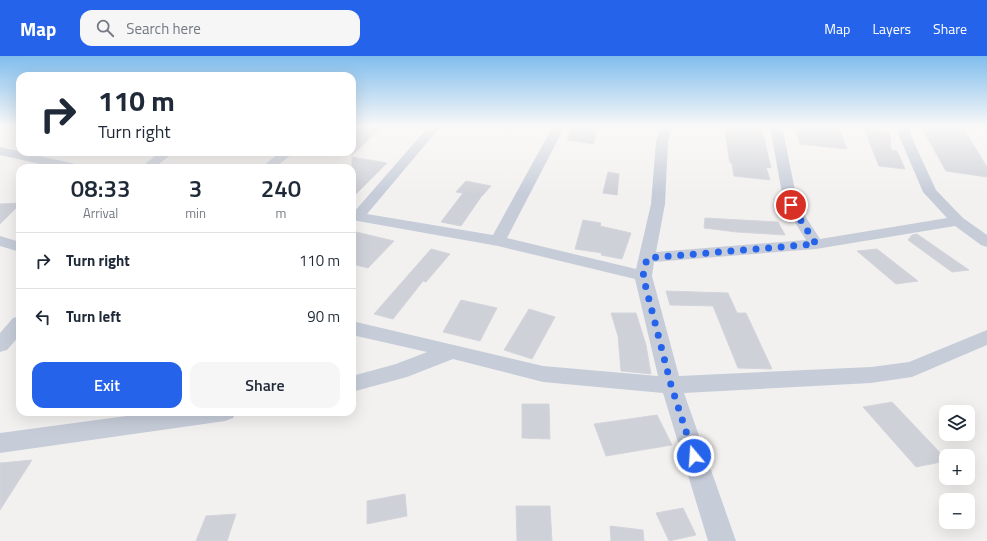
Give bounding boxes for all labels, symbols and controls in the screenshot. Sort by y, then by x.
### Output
search box [80,10,360,46]
text: Map [20,14,56,43]
icon: search [94,17,116,39]
text: Search here [126,17,201,40]
text: Map [824,18,850,39]
text: Layers [872,18,911,39]
text: Share [933,18,967,39]
text: 110 m [98,79,175,122]
icon: right [32,88,84,140]
text: Turn right [98,118,171,145]
text: 08:33 [71,170,130,206]
text: 3 [189,170,202,206]
text: 240 [261,170,301,206]
pin [774,188,808,222]
icon: arrive [780,194,802,216]
text: Arrival [83,203,118,223]
text: min [185,203,206,223]
text: m [276,203,286,223]
text: Turn right [66,249,130,272]
text: 110 m [299,249,340,272]
icon: right [32,250,54,272]
text: Turn left [66,305,121,328]
text: 90 m [307,305,340,328]
icon: left [32,306,54,328]
button: Exit [32,362,182,408]
button: Share [190,362,340,408]
map controls [939,405,975,529]
button: layers [939,405,975,441]
position arrow [673,435,715,477]
button: + [939,449,975,485]
button: − [939,493,975,529]

